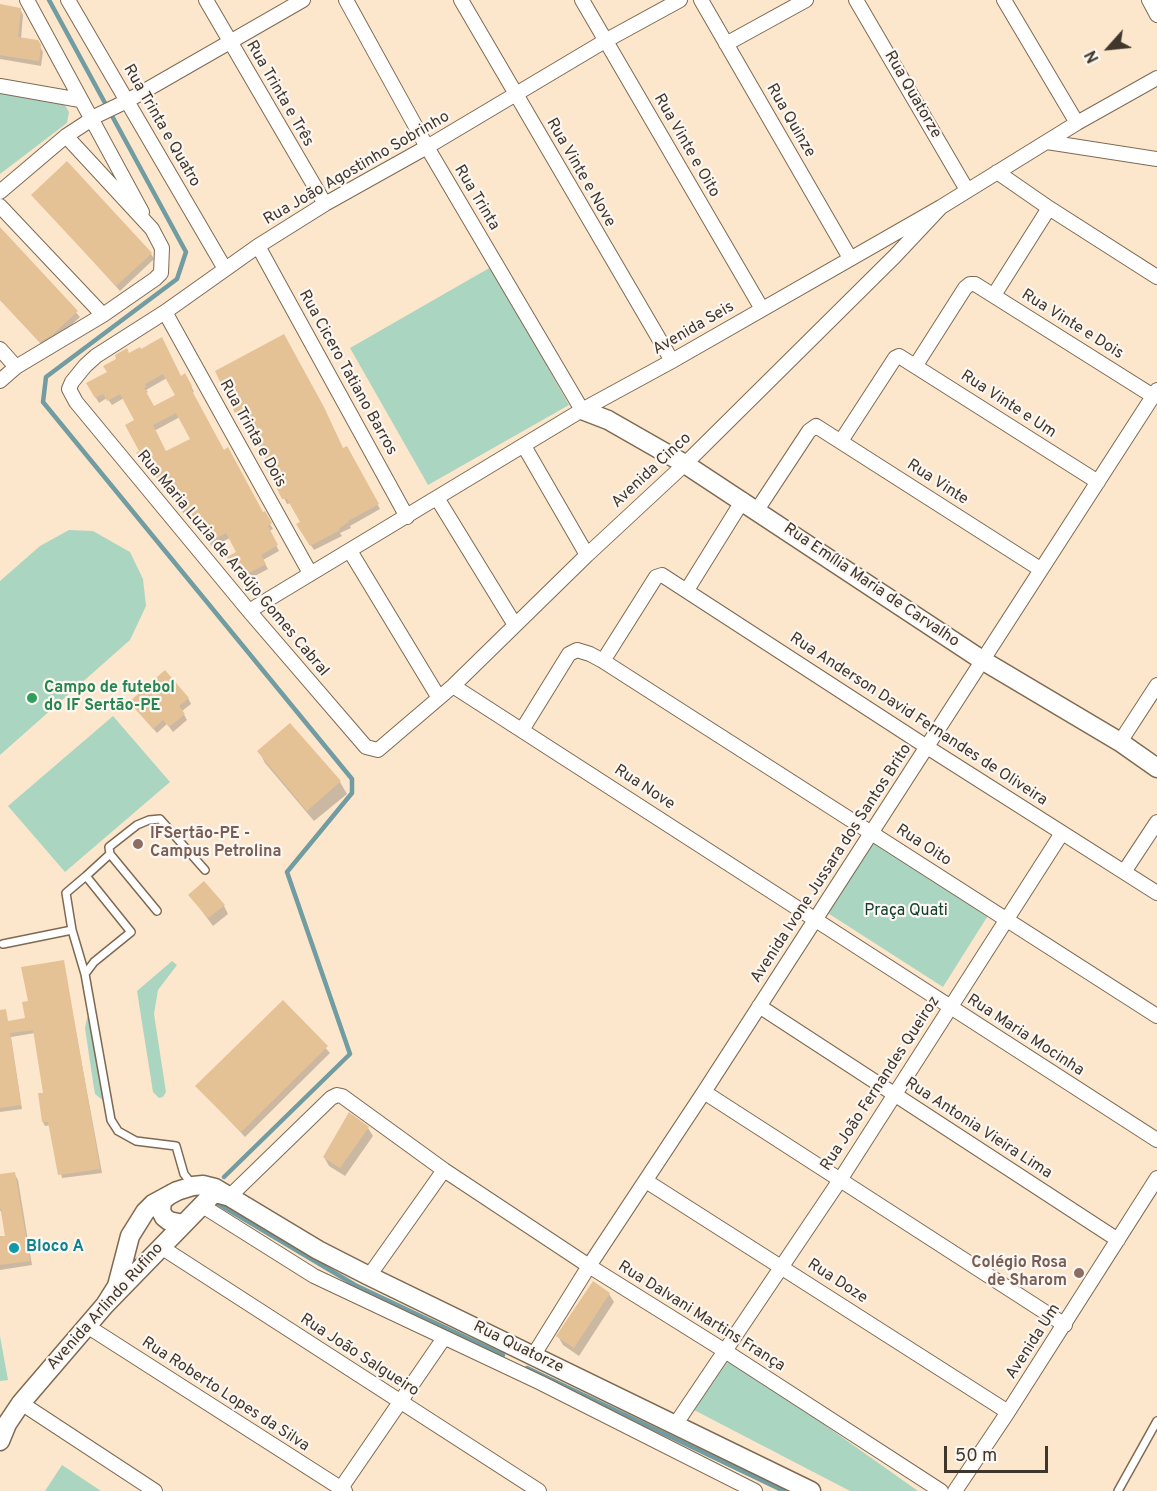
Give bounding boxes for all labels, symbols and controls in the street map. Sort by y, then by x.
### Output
north arrow [1079,18,1139,78]
street label: Rua Trinta e Três [241,38,317,150]
text: N [1081,47,1104,66]
street label: Rua Quatorze [879,48,945,142]
street label: Rua Trinta e Quatro [118,61,204,191]
street label: Rua Quinze [761,81,819,161]
street label: Rua Vinte e Oito [649,91,723,201]
street label: Rua João Agostinho Sobrinho [261,108,453,230]
street label: Rua Vinte e Nove [541,115,619,231]
street label: Rua Trinta [449,162,503,234]
street label: Rua Vinte e Dois [1017,286,1127,364]
street label: Rua Cicero Tatiano Barros [294,287,400,459]
street label: Avenida Seis [650,298,738,360]
street label: Rua Vinte e Um [957,367,1059,443]
street label: Rua Trinta e Dois [214,377,290,491]
street label: Avenida Cinco [608,429,696,513]
street label: Rua Maria Luzia de Araújo Gomes Cabral [132,447,332,681]
street label: Rua Vinte [903,456,971,510]
street label: Rua Emília Maria de Carvalho [779,520,963,652]
street label: Rua Anderson David Fernandes de Oliveira [786,629,1050,811]
place label: Campo de futebol do IF Sertão-PE [44,679,175,717]
marker: Campo de futebol do IF Sertão-PE [25,691,39,705]
street label: Avenida Ivone Jussara dos Santos Brito [747,741,917,987]
street label: Rua Nove [610,761,678,815]
street label: Rua Oito [892,821,954,871]
place label: IFSertão-PE - Campus Petrolina [150,825,281,863]
marker: IFSertão-PE - Campus Petrolina [131,837,145,851]
park label: Praça Quati [864,902,948,922]
street label: Rua Maria Mocinha [963,991,1087,1081]
street label: Rua João Fernandes Queiroz [817,993,945,1175]
street label: Rua Antonia Vieira Lima [901,1074,1055,1184]
place label: Bloco A [26,1238,84,1258]
street label: Avenida Arlindo Rufino [44,1240,168,1374]
marker: Bloco A [7,1241,21,1255]
place label: Colégio Rosa de Sharom [971,1254,1067,1292]
street label: Rua Doze [803,1256,871,1308]
street label: Rua Dalvani Martins França [614,1258,788,1376]
marker: Colégio Rosa de Sharom [1072,1266,1086,1280]
street label: Avenida Um [1003,1301,1065,1383]
street label: Rua João Salgueiro [296,1310,422,1402]
street label: Rua Quatorze [470,1318,566,1378]
street label: Rua Roberto Lopes da Silva [138,1334,312,1456]
scale bar [947,1434,1050,1472]
text: 50 m [955,1445,997,1468]

